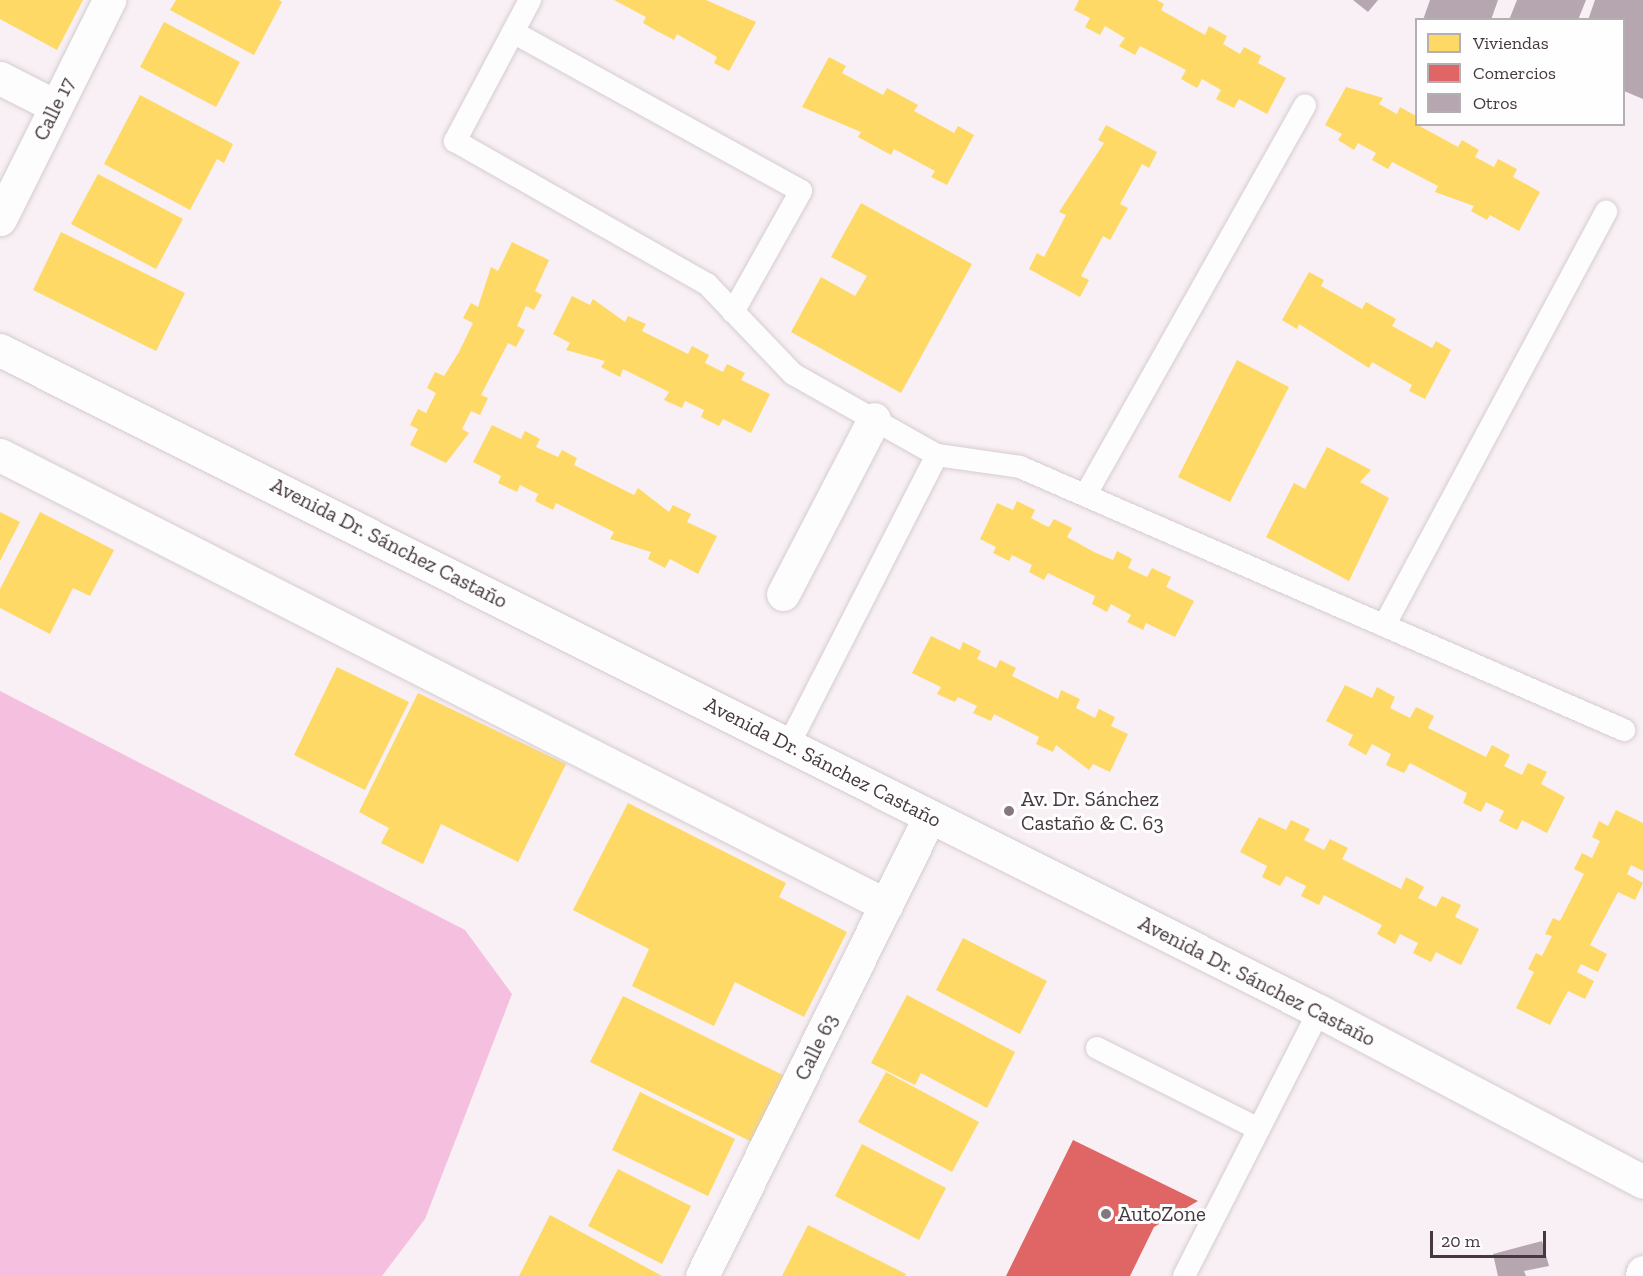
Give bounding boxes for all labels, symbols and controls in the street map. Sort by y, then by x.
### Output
legend [1415,18,1625,126]
text: Viviendas [1473,32,1549,54]
text: Comercios [1473,62,1556,84]
street label: Calle 17 [28,73,80,145]
text: Otros [1473,92,1517,114]
street label: Avenida Dr. Sánchez Castaño [266,472,512,614]
street label: Avenida Dr. Sánchez Castaño [700,691,946,833]
place label: Av. Dr. Sánchez Castaño & C. 63 [1021,786,1164,836]
marker: Av. Dr. Sánchez Castaño & C. 63 [1002,804,1016,818]
street label: Avenida Dr. Sánchez Castaño [1134,910,1380,1052]
street label: Calle 63 [789,1010,843,1084]
place label: AutoZone [1118,1201,1206,1227]
marker: AutoZone [1099,1207,1113,1221]
scale bar [1433,1219,1548,1257]
text: 20 m [1441,1230,1480,1252]

